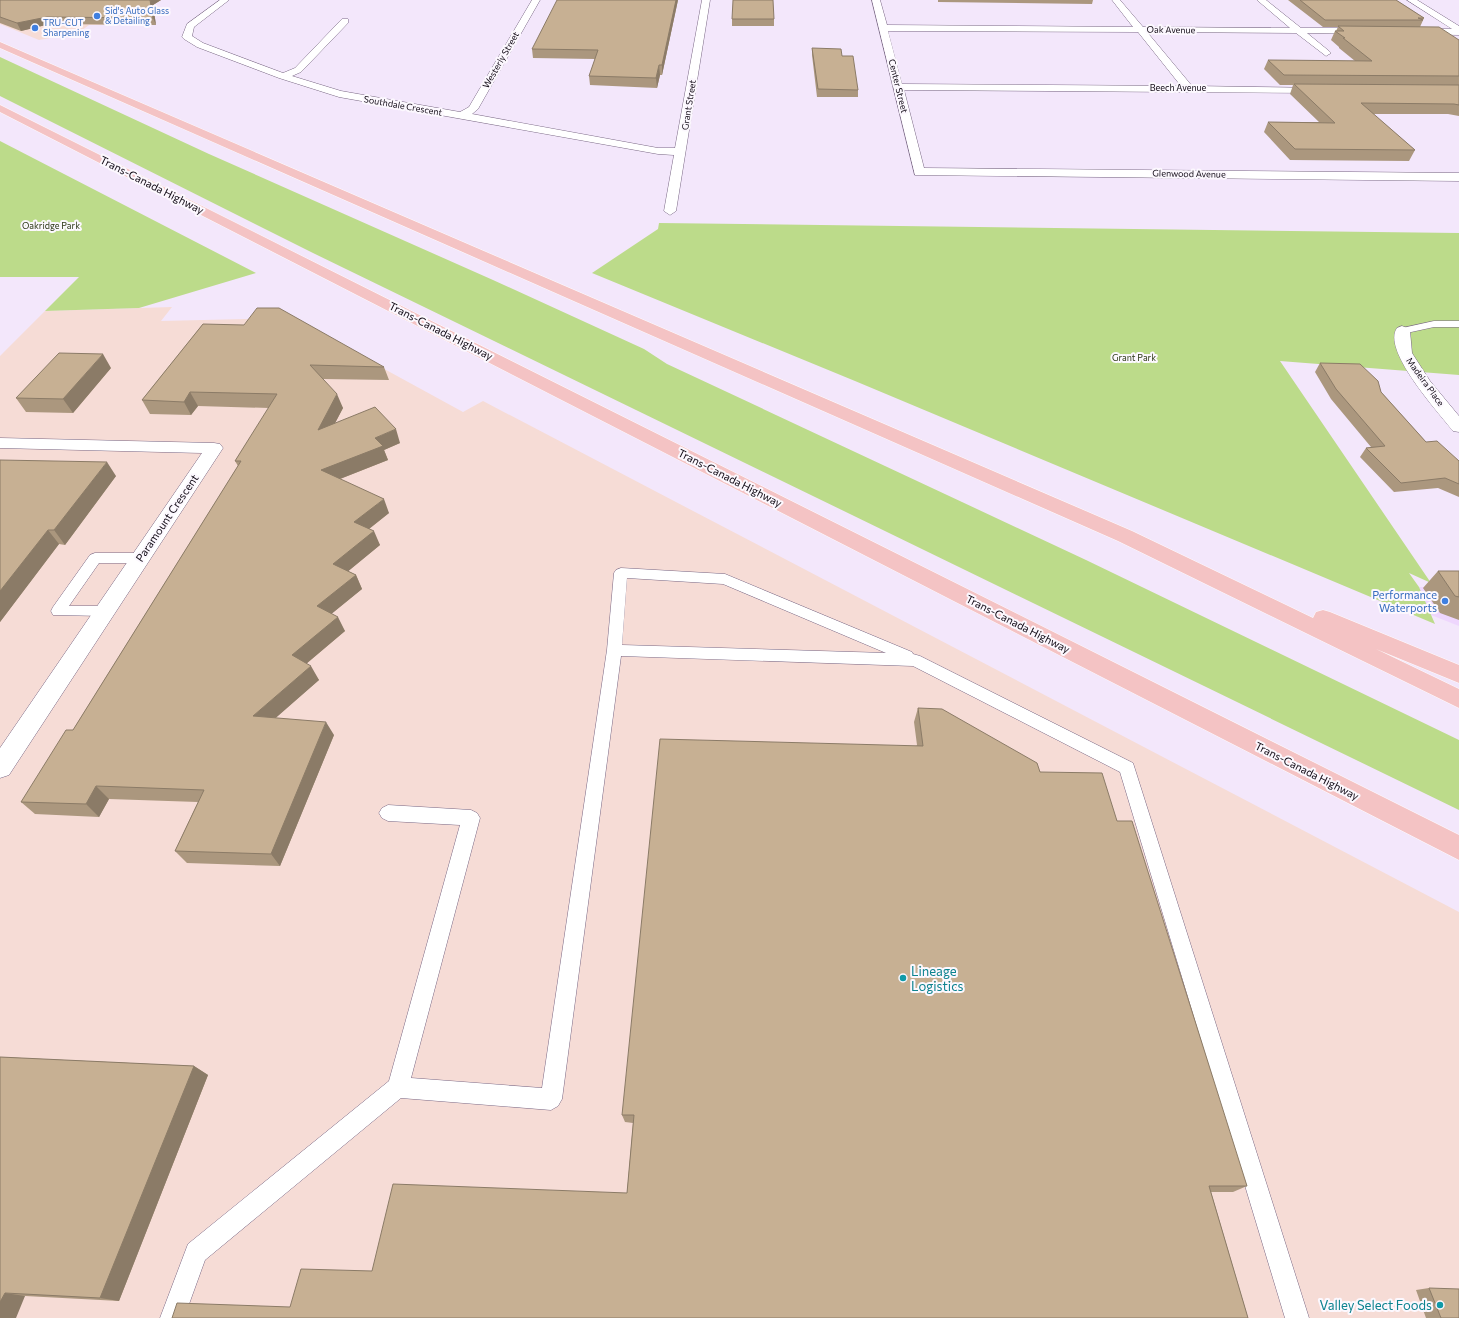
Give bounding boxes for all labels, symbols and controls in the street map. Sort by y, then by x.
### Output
place label: Sid's Auto Glass & Detailing [105,5,169,26]
marker: Sid's Auto Glass & Detailing [92,11,102,21]
place label: TRU-CUT Sharpening [43,17,89,38]
marker: TRU-CUT Sharpening [30,23,40,33]
street label: Oak Avenue [1147,24,1196,35]
street label: Westerly Street [480,29,521,90]
street label: Center Street [886,58,911,114]
street label: Grant Street [679,79,698,131]
street label: Beech Avenue [1150,82,1207,93]
street label: Southdale Crescent [363,93,444,118]
street label: Trans-Canada Highway [98,153,207,217]
street label: Glenwood Avenue [1152,167,1226,180]
park label: Oakridge Park [22,220,80,231]
street label: Trans-Canada Highway [387,299,496,363]
park label: Grant Park [1112,352,1156,363]
street label: Madeira Place [1404,355,1447,408]
street label: Trans-Canada Highway [676,446,785,510]
street label: Paramount Crescent [133,471,201,564]
place label: Performance Waterports [1372,588,1437,614]
street label: Trans-Canada Highway [964,592,1073,656]
marker: Performance Waterports [1440,596,1450,606]
street label: Trans-Canada Highway [1253,739,1362,803]
place label: Lineage Logistics [911,963,964,994]
marker: Lineage Logistics [898,973,908,983]
place label: Valley Select Foods [1319,1297,1432,1313]
marker: Valley Select Foods [1435,1300,1445,1310]

